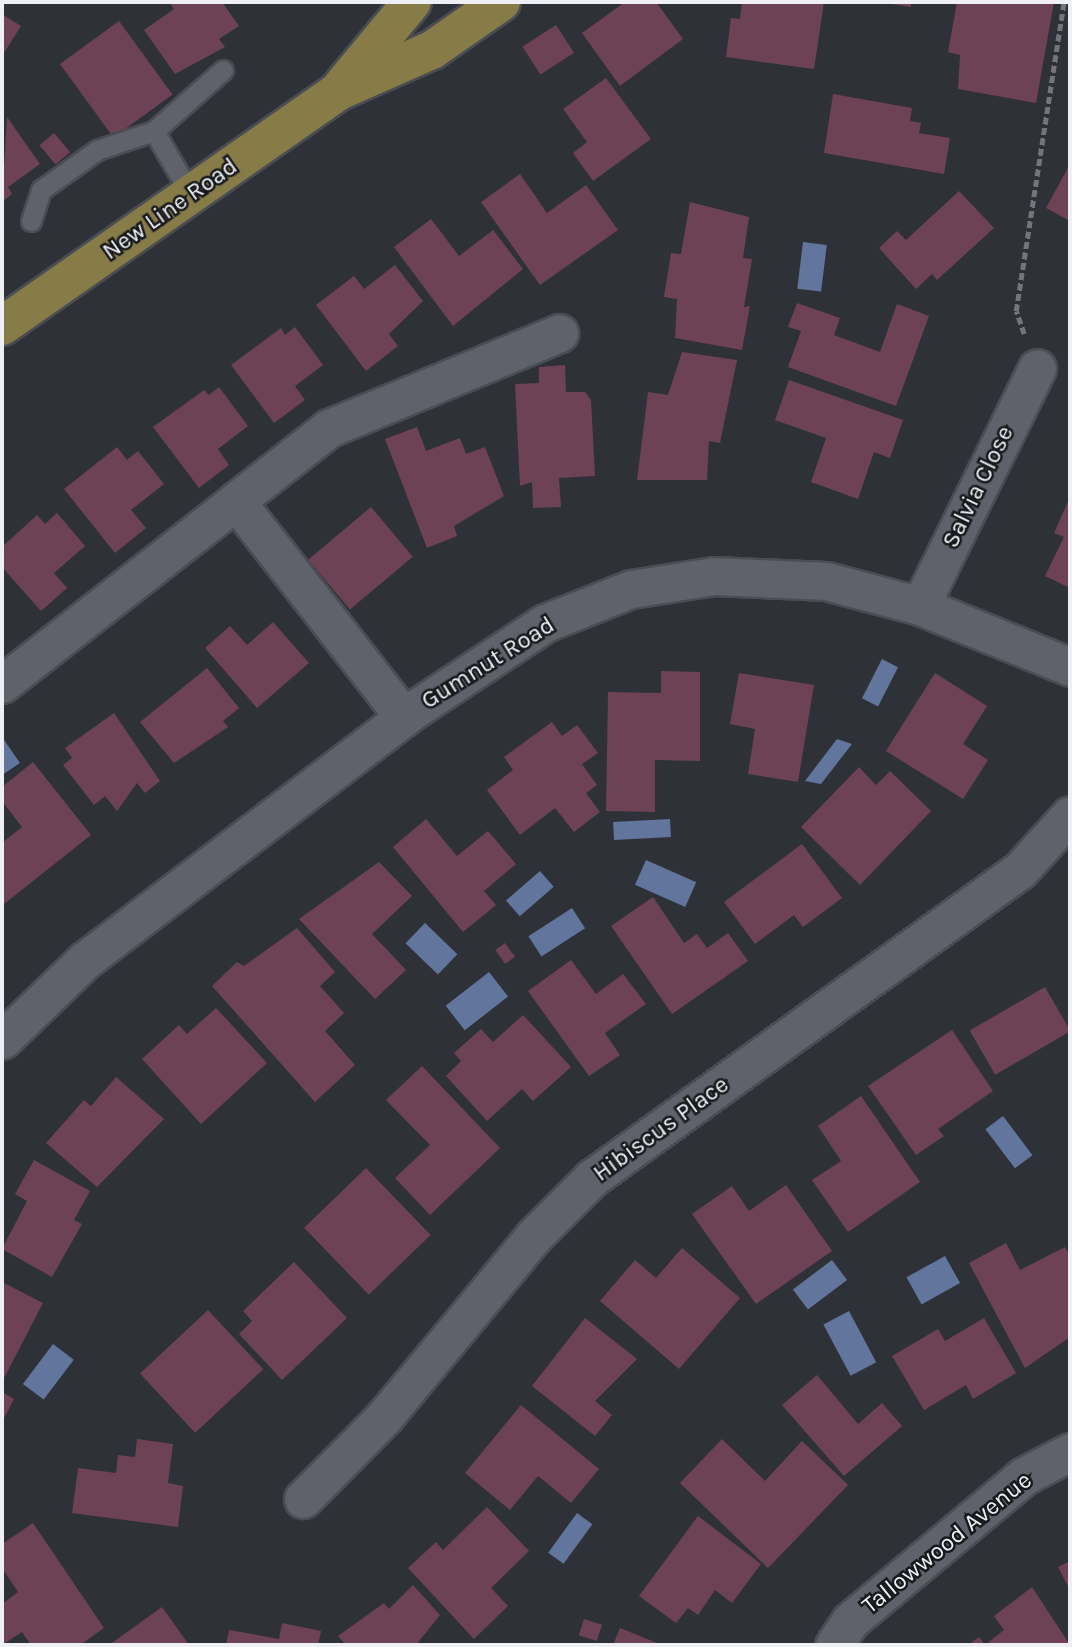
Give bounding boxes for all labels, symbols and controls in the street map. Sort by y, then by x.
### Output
street label: New Line Road [97,152,243,266]
street label: Salvia Close [936,421,1020,553]
street label: Gumnut Road [416,611,560,715]
street label: Hibiscus Place [588,1070,734,1188]
street label: Tallowwood Avenue [856,1466,1038,1620]

